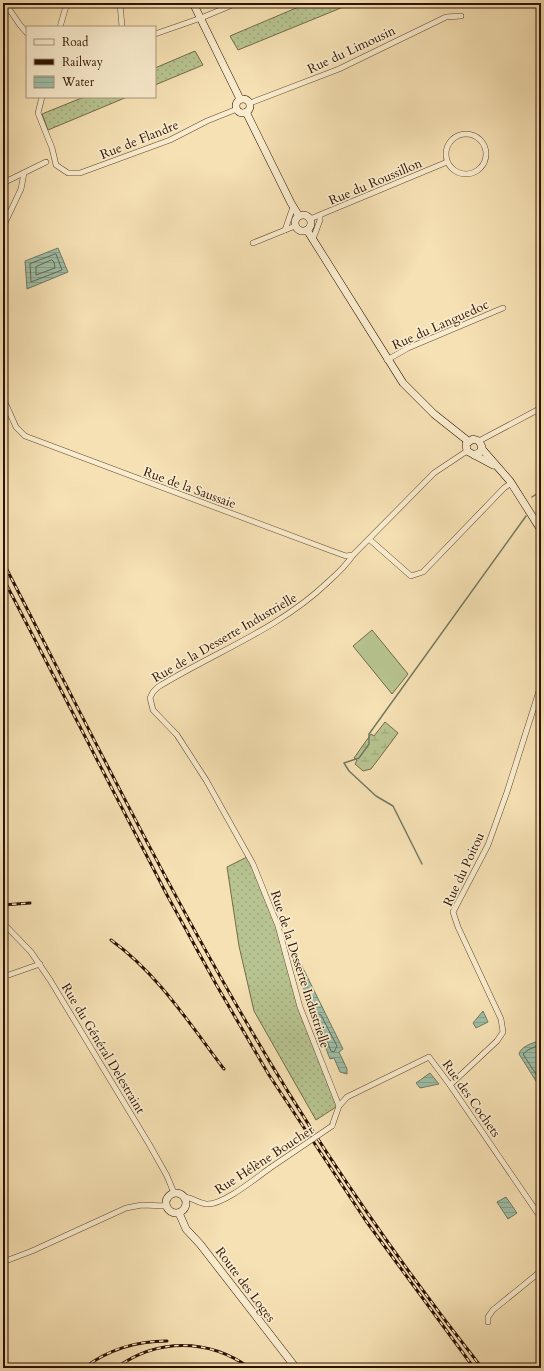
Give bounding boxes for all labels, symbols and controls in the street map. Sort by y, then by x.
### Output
street label: Rue du Limousin [304,21,399,78]
legend [26,26,156,98]
text: Road [62,34,89,50]
text: Railway [62,54,104,70]
text: Water [61,74,95,90]
street label: Rue de Flandre [97,116,181,164]
street label: Rue du Roussillon [326,154,425,210]
street label: Rue du Languedoc [389,295,492,354]
street label: Rue de la Saussaie [141,463,239,513]
street label: Rue de la Desserte Industrielle [149,589,300,687]
street label: Rue du Poitou [439,829,489,909]
street label: Rue de la Desserte Industrielle [266,888,334,1051]
street label: Rue du Général Delestraint [57,980,149,1117]
street label: Rue des Cochets [438,1056,505,1141]
street label: Rue Hélène Boucher [211,1121,318,1199]
street label: Route des Loges [211,1243,279,1326]

